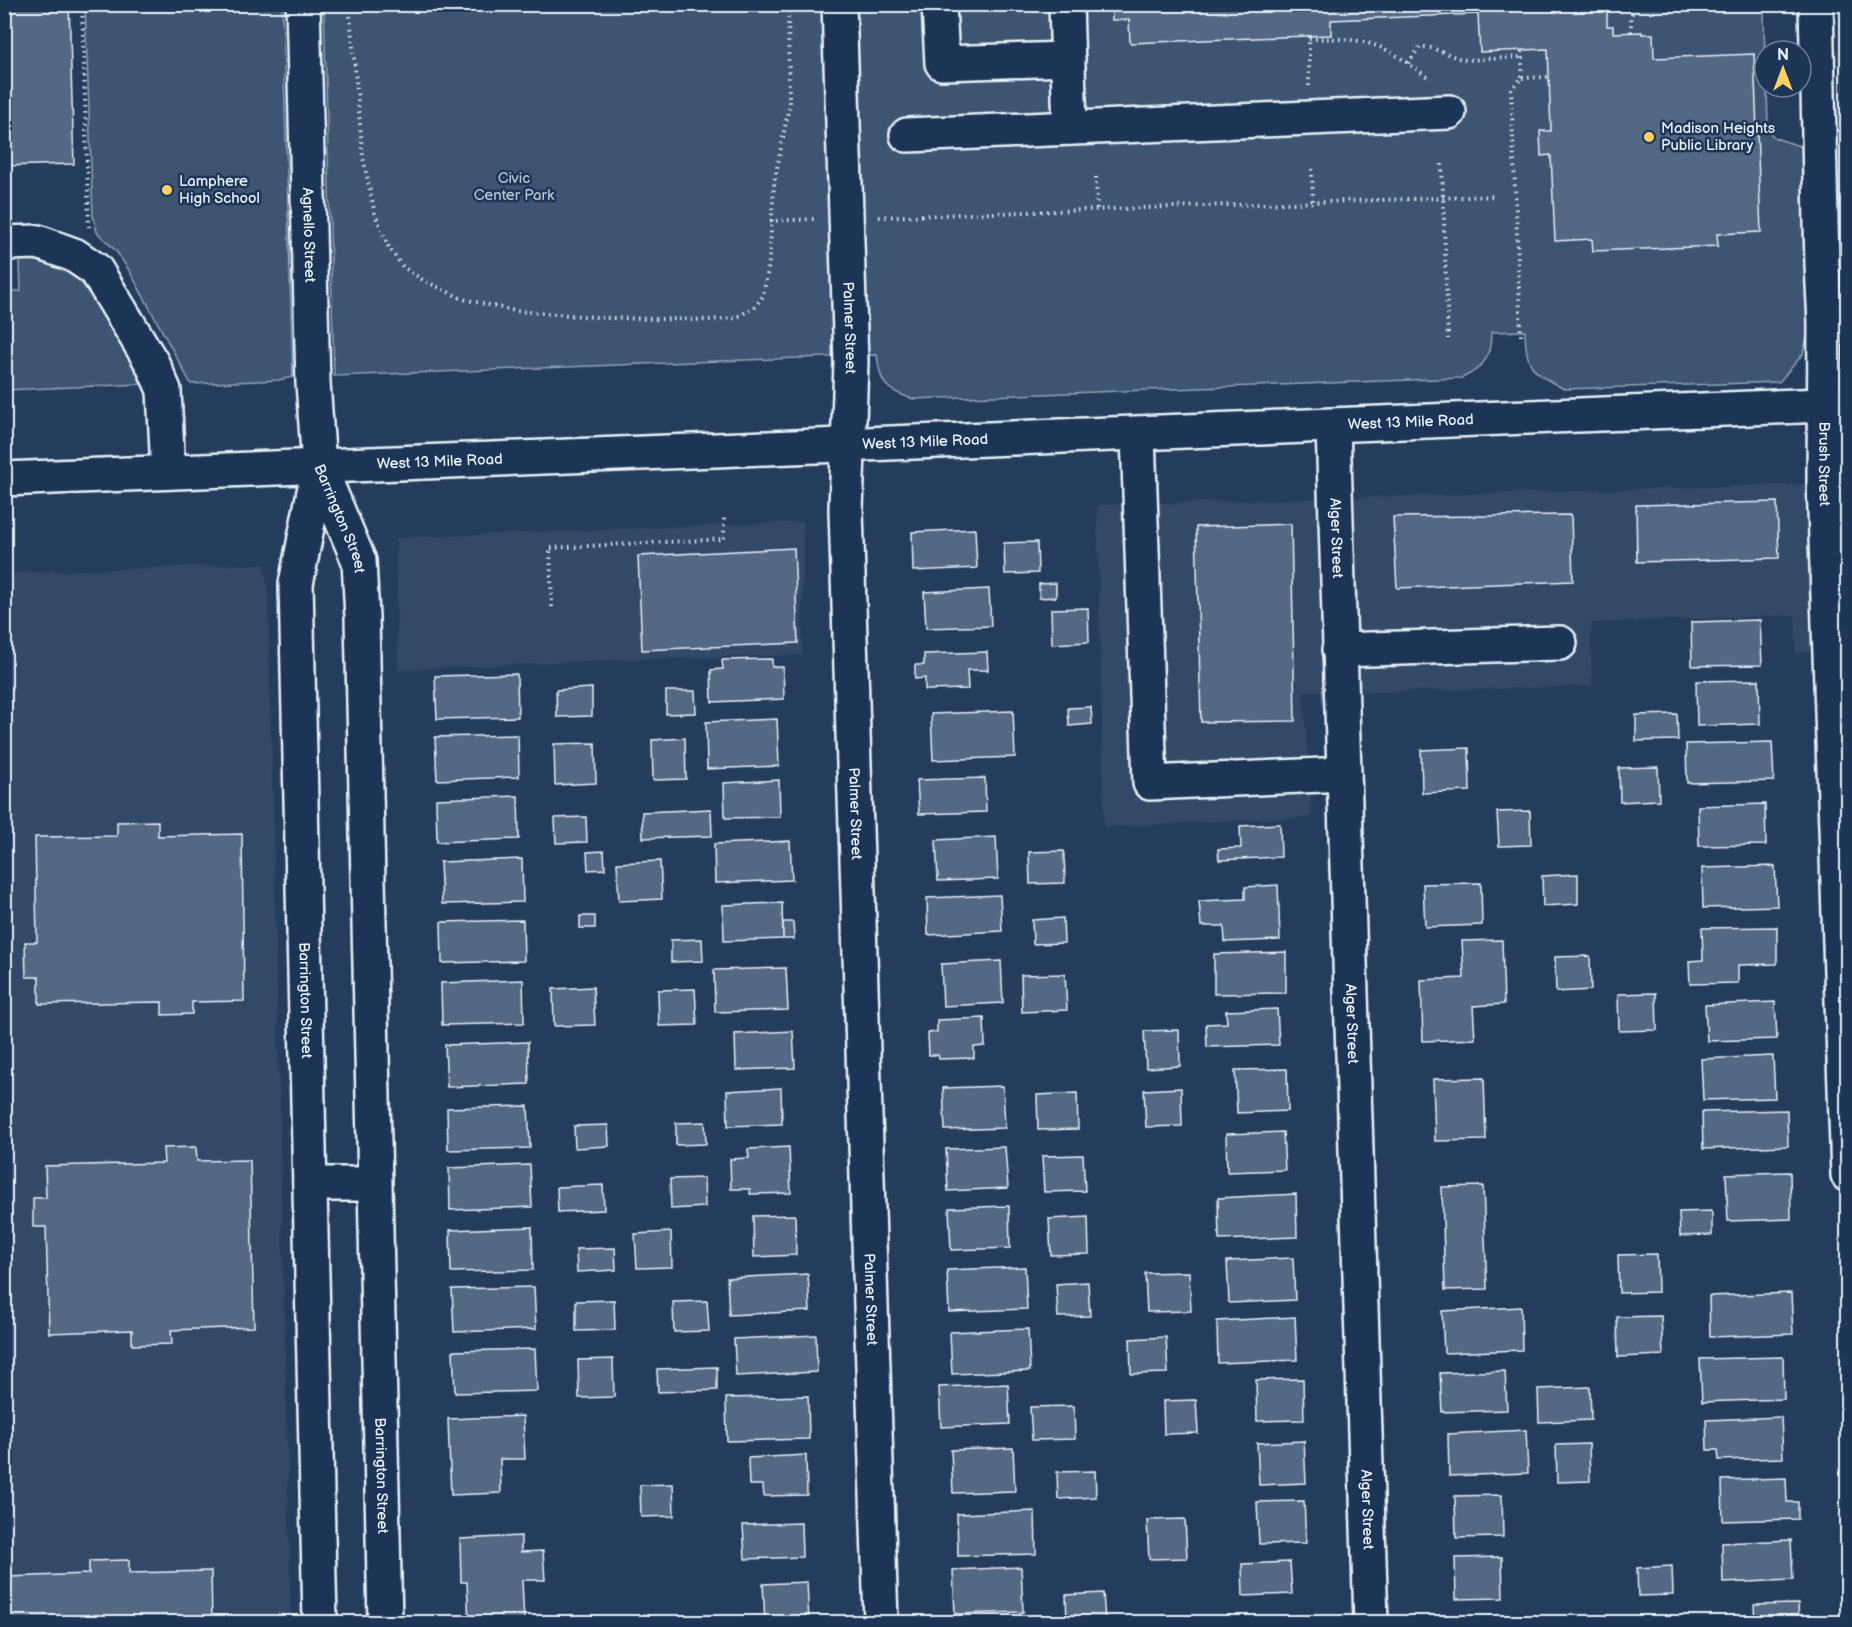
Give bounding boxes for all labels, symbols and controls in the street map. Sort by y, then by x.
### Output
north arrow [1753,39,1813,99]
text: N [1777,46,1789,65]
place label: Madison Heights Public Library [1661,119,1776,155]
marker: Madison Heights Public Library [1642,130,1656,144]
park label: Civic Center Park [474,169,555,205]
place label: Lamphere High School [179,172,260,208]
marker: Lamphere High School [160,183,174,197]
street label: Agnello Street [298,187,320,283]
street label: Palmer Street [839,281,861,375]
street label: West 13 Mile Road [1348,410,1474,434]
street label: Brush Street [1814,421,1834,507]
street label: West 13 Mile Road [862,429,989,454]
street label: West 13 Mile Road [376,449,503,473]
street label: Barrington Street [310,461,369,574]
street label: Alger Street [1326,497,1347,579]
street label: Palmer Street [845,767,867,860]
street label: Barrington Street [295,942,316,1059]
street label: Alger Street [1341,983,1363,1065]
street label: Palmer Street [860,1253,882,1346]
street label: Barrington Street [371,1417,392,1534]
street label: Alger Street [1357,1469,1378,1550]

